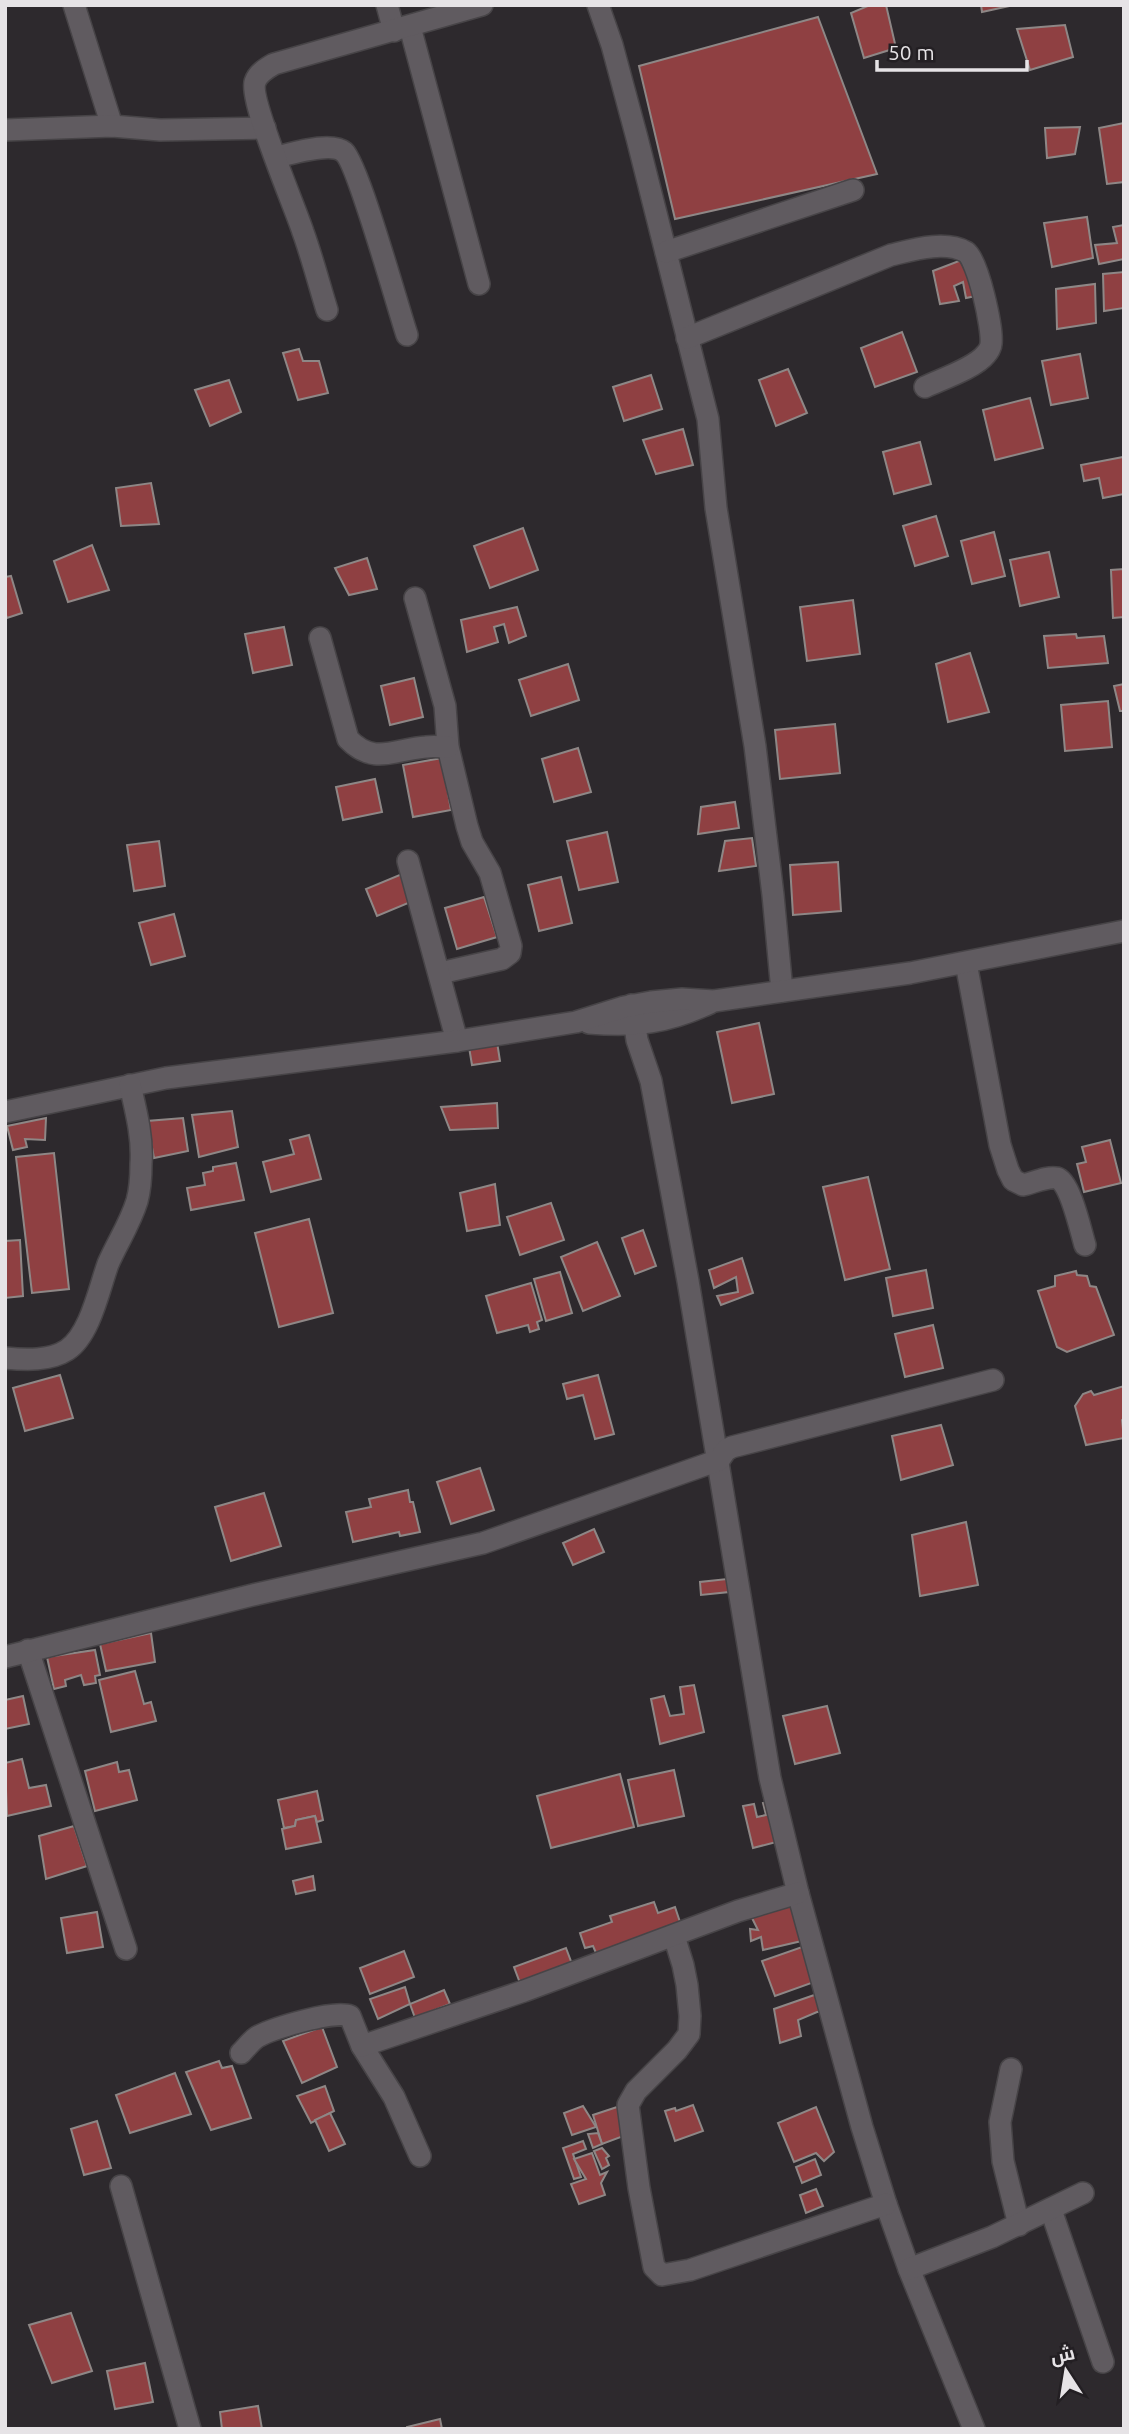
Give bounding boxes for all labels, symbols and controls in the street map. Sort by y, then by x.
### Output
scale bar [877,28,1028,72]
text: 50 m [888,40,935,64]
north arrow [1031,2336,1101,2406]
text: ش [1048,2341,1077,2369]

